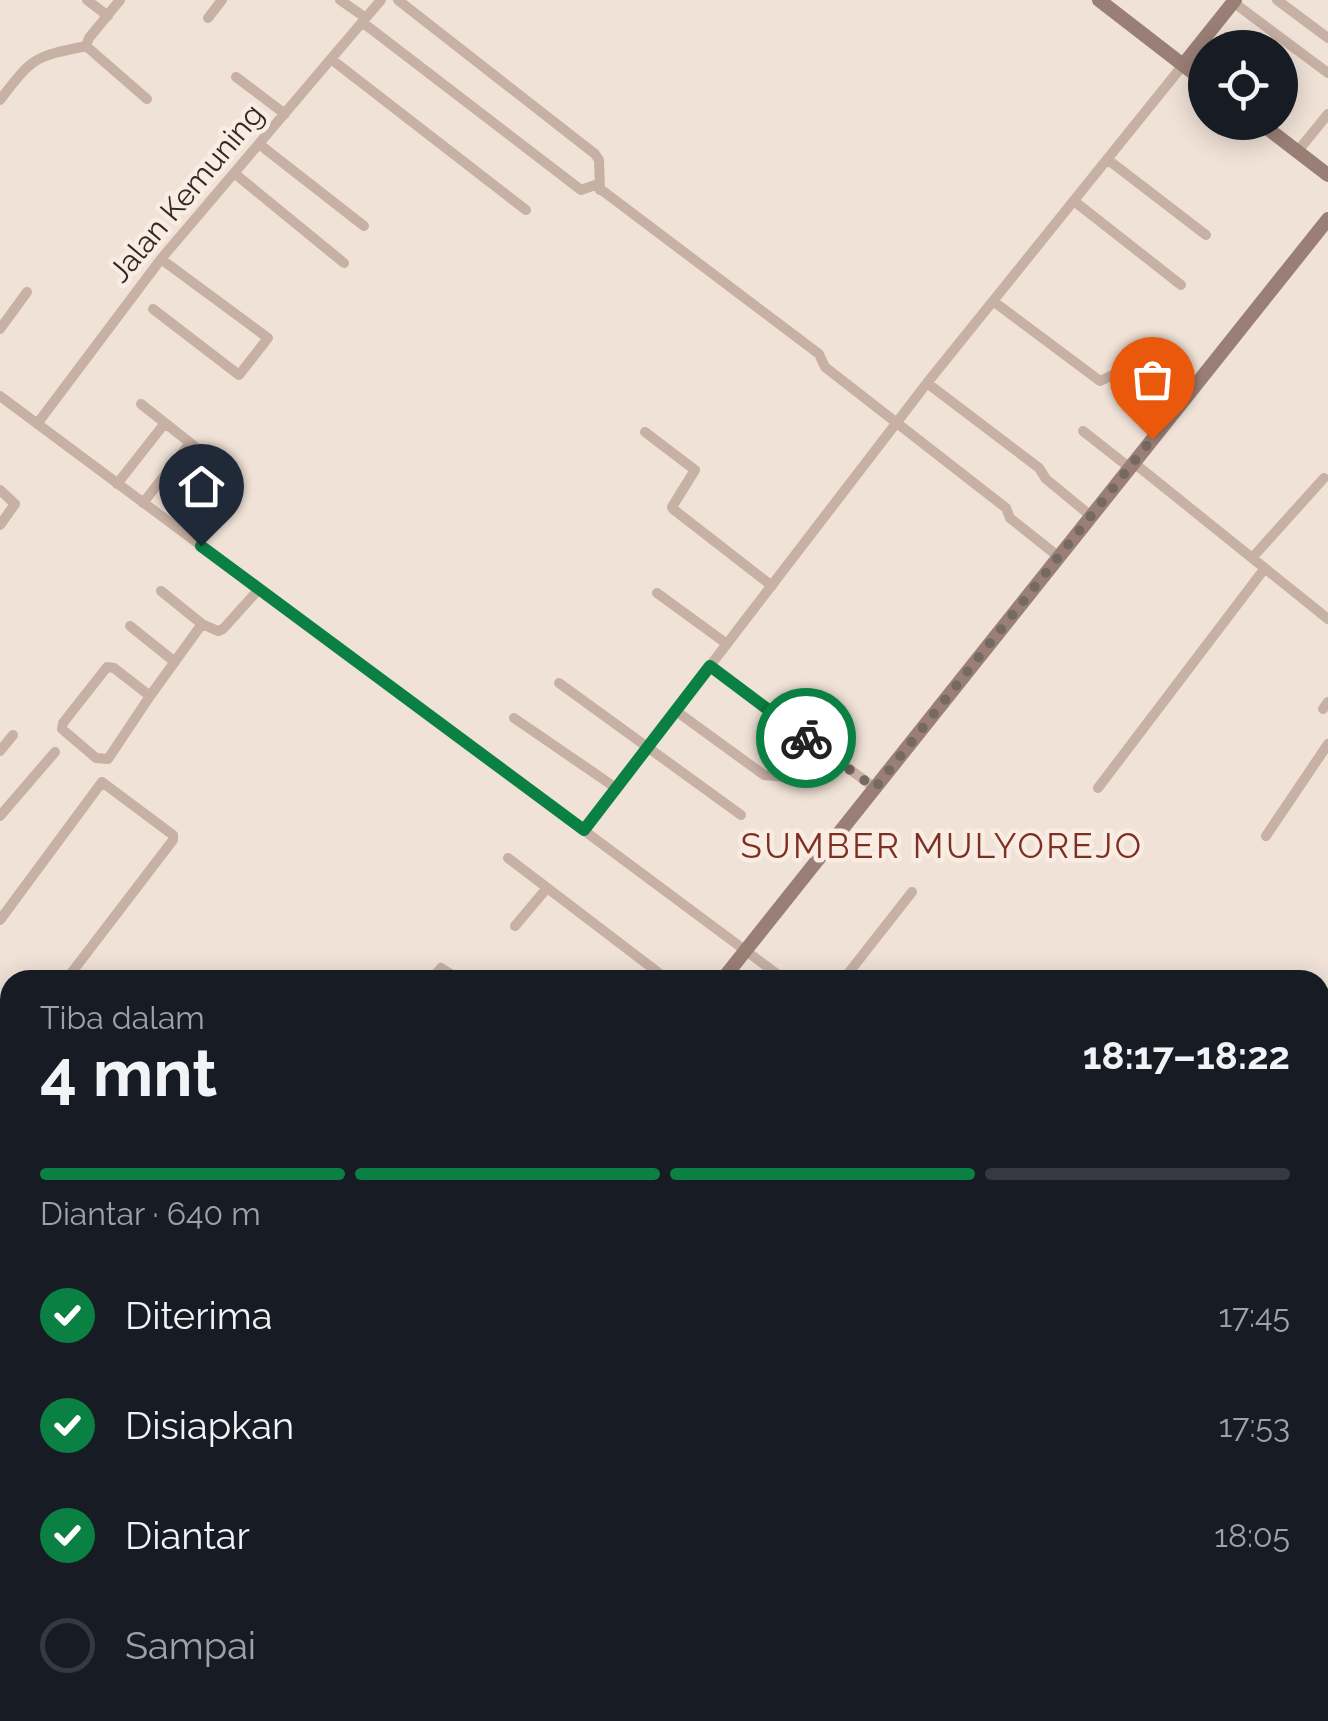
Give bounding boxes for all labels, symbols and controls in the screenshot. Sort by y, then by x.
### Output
map controls [1188,30,1298,140]
button: locate [1188,30,1298,140]
street label: Jalan Kemuning [101,97,271,289]
pin [1110,337,1195,440]
icon: bag [1125,352,1180,407]
pin [159,444,244,547]
icon: home [174,459,229,514]
courier [756,688,856,788]
icon: bike [779,711,834,766]
district label: SUMBER MULYOREJO [740,825,1144,866]
text: Tiba dalam [40,999,205,1036]
text: 18:17–18:22 [1083,1033,1290,1078]
text: 4 mnt [40,1035,217,1111]
text: Diantar · 640 m [40,1195,261,1232]
icon: check [40,1288,95,1343]
text: Diterima [125,1293,272,1338]
text: 17:45 [1218,1297,1290,1334]
icon: check [40,1398,95,1453]
text: Disiapkan [125,1403,294,1448]
text: 17:53 [1219,1407,1290,1444]
icon: check [40,1508,95,1563]
text: Diantar [125,1513,250,1558]
text: 18:05 [1214,1517,1290,1554]
text: Sampai [125,1623,256,1668]

